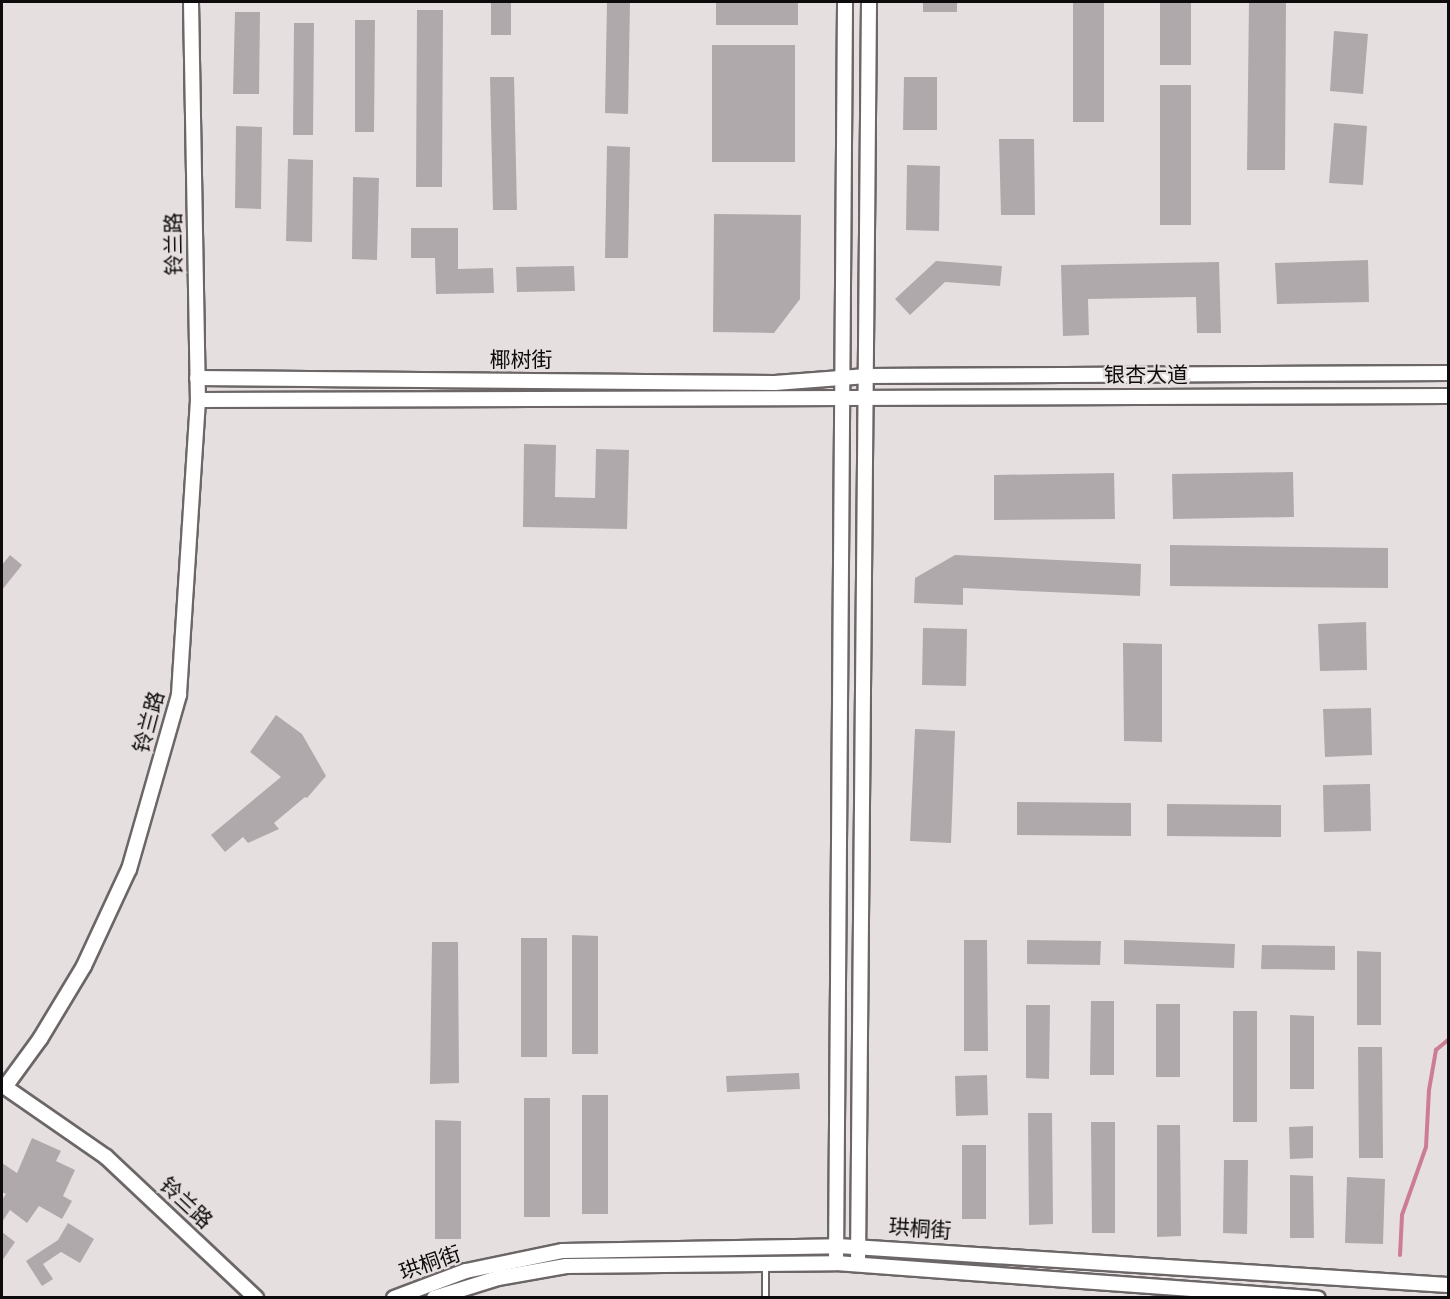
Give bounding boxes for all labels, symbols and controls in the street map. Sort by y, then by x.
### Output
street label: 铃兰路 [161,212,187,276]
street label: 椰树街 [490,347,552,373]
street label: 银杏大道 [1104,362,1188,388]
street label: 铃兰路 [129,688,169,756]
street label: 铃兰路 [154,1172,218,1234]
street label: 珙桐街 [888,1214,952,1244]
street label: 珙桐街 [396,1241,464,1285]

